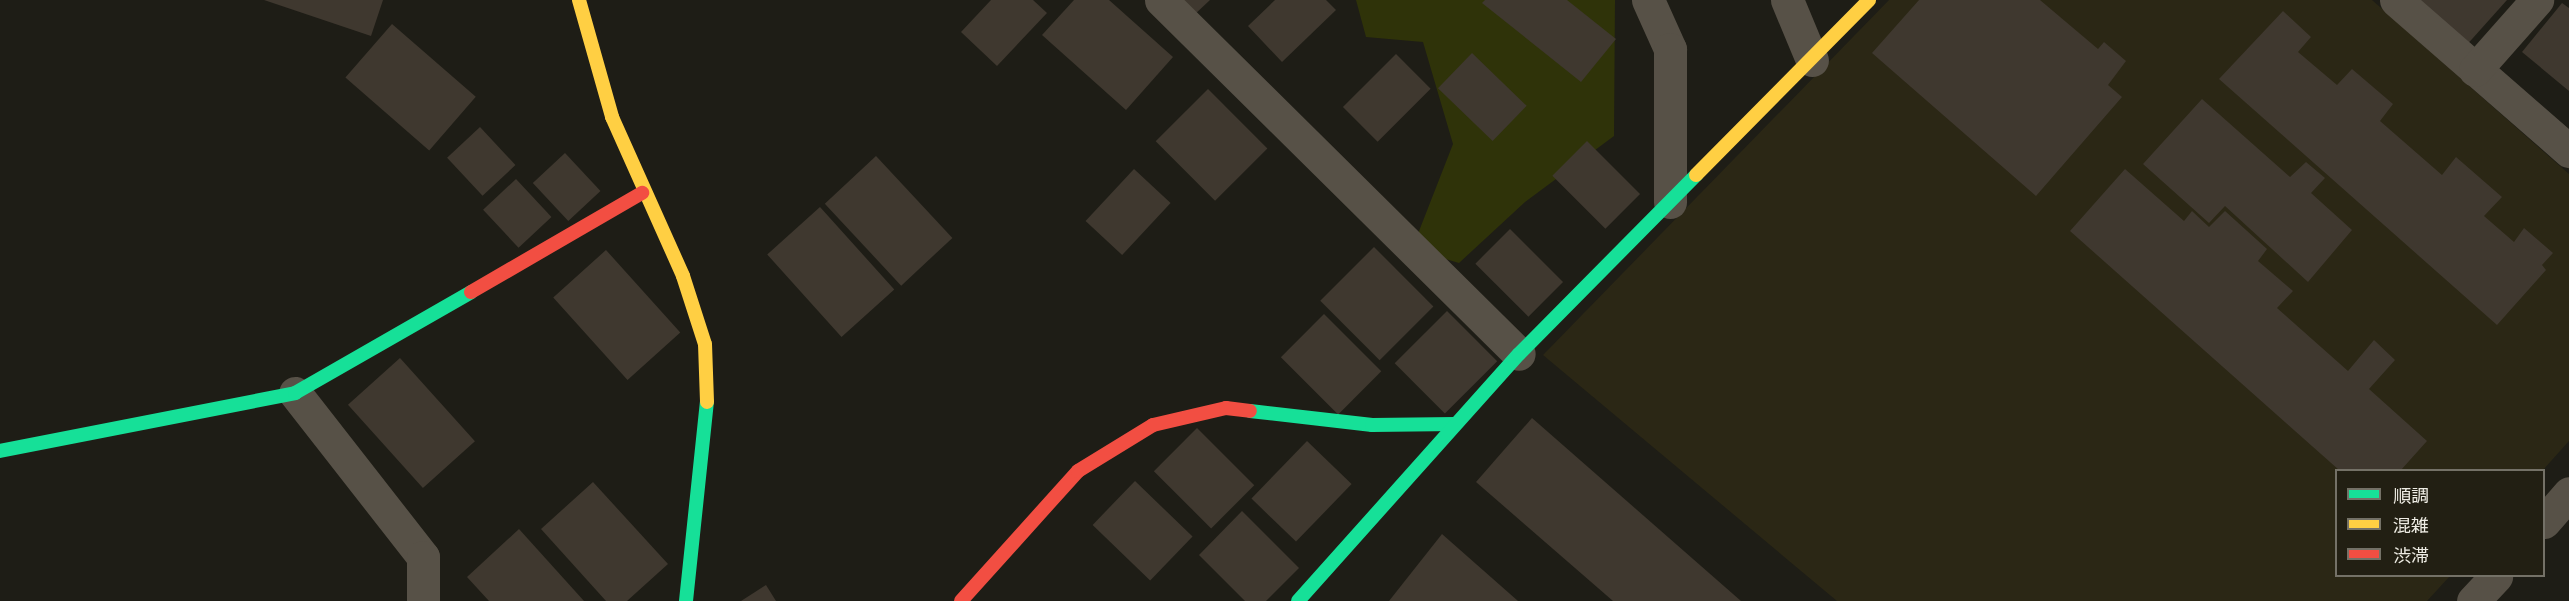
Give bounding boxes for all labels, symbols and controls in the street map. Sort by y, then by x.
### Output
legend [2335,469,2545,577]
text: 順調 [2393,483,2429,507]
text: 混雑 [2393,513,2429,537]
text: 渋滞 [2393,543,2429,567]

